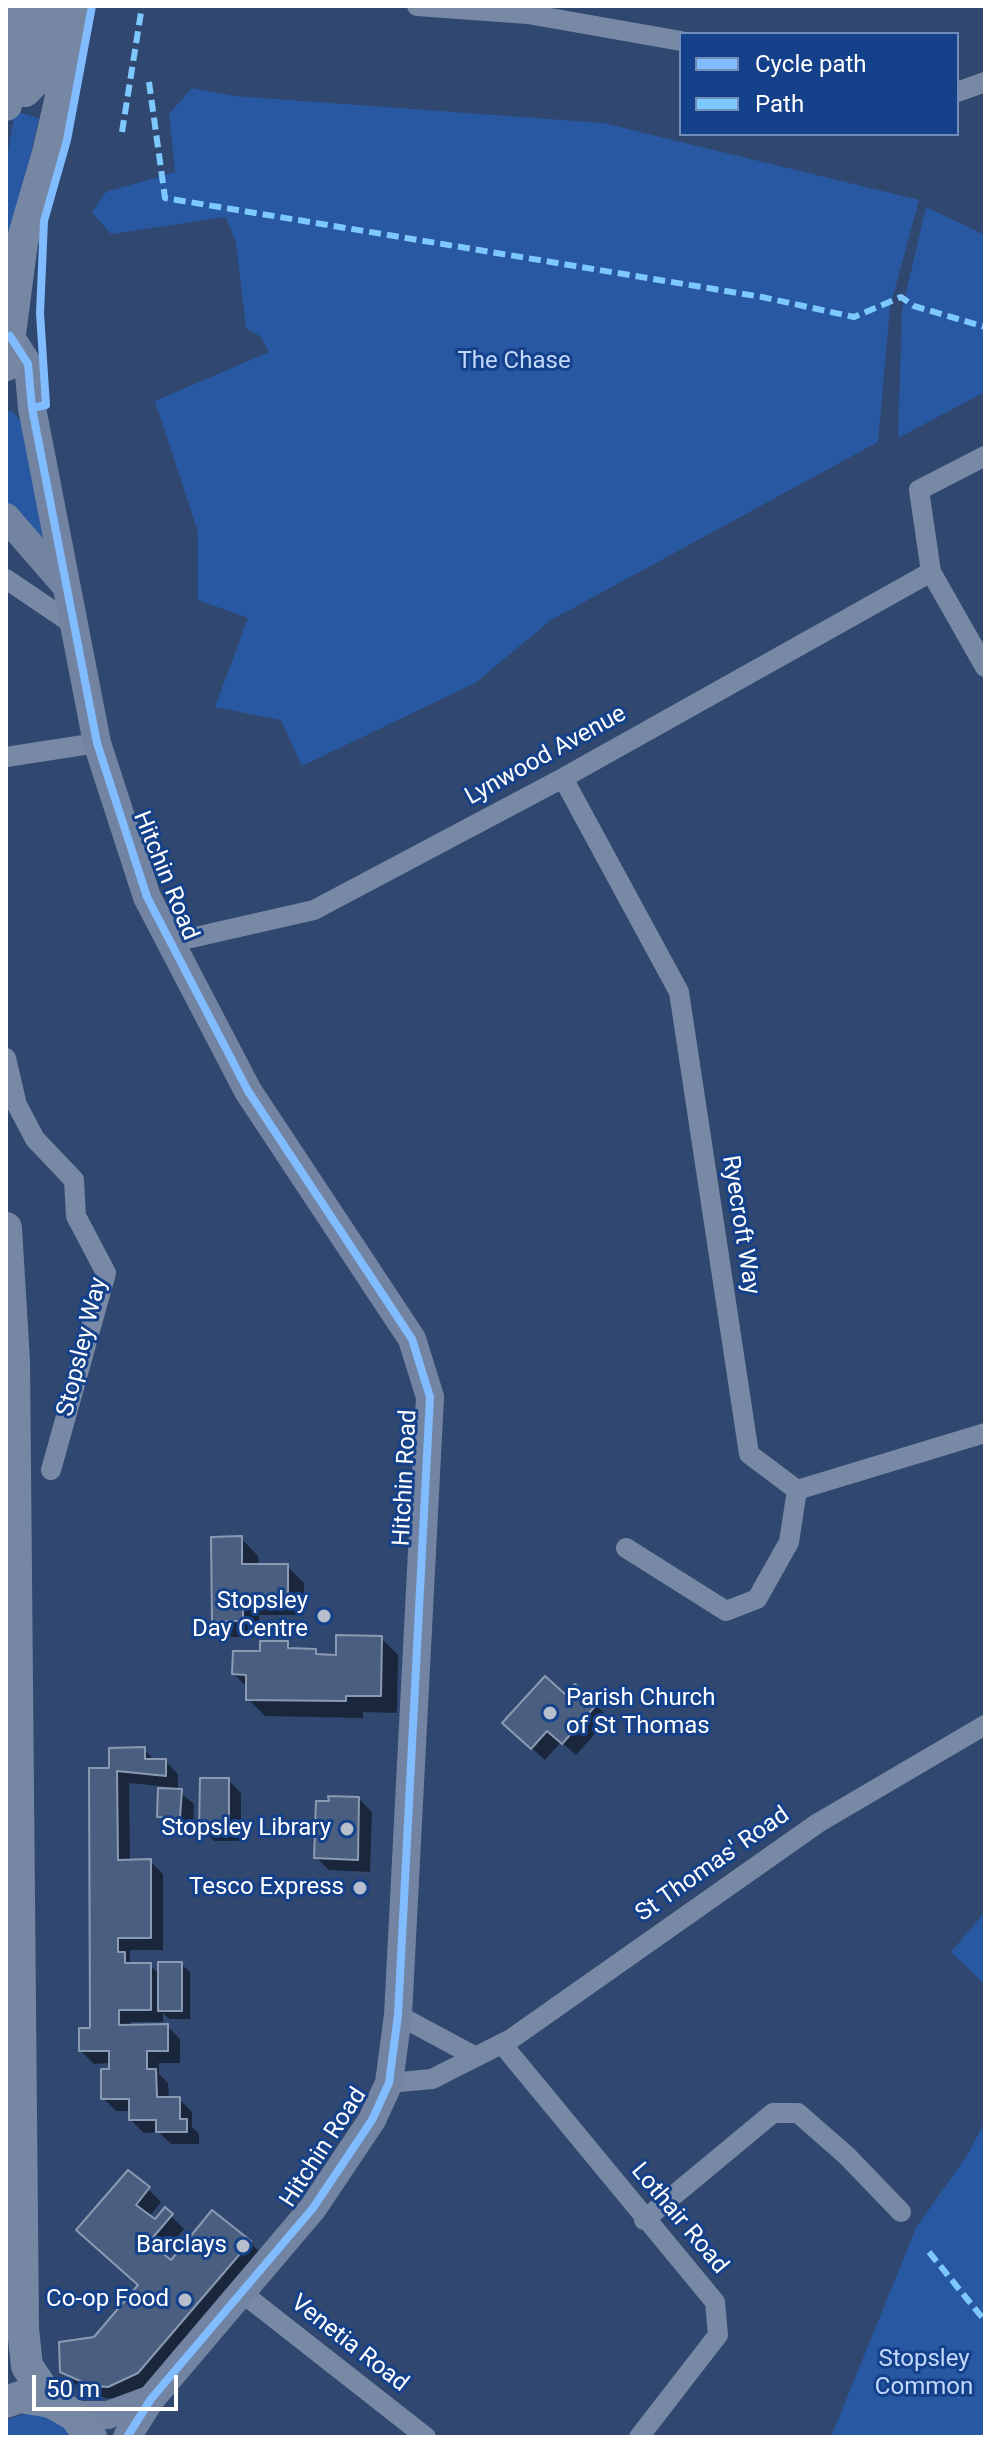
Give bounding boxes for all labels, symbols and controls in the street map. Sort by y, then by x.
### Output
legend [679,32,959,136]
text: Cycle path [755,50,867,78]
text: Path [755,90,804,118]
park label: The Chase [457,348,571,376]
street label: Lynwood Avenue [461,700,631,812]
street label: Hitchin Road [126,807,204,945]
street label: Ryecroft Way [715,1154,765,1296]
street label: Stopsley Way [52,1274,114,1420]
street label: Hitchin Road [388,1409,424,1547]
place label: Stopsley Day Centre [192,1588,308,1644]
marker: Stopsley Day Centre [315,1607,333,1625]
place label: Parish Church of St Thomas [566,1685,715,1741]
marker: Parish Church of St Thomas [541,1704,559,1722]
street label: St Thomas' Road [631,1801,795,1929]
place label: Stopsley Library [161,1815,331,1843]
marker: Stopsley Library [338,1820,356,1838]
place label: Tesco Express [189,1874,344,1902]
marker: Tesco Express [351,1879,369,1897]
street label: Hitchin Road [275,2083,373,2213]
street label: Lothair Road [624,2158,734,2280]
place label: Barclays [136,2232,227,2260]
marker: Barclays [234,2237,252,2255]
place label: Co-op Food [46,2286,169,2314]
street label: Venetia Road [284,2289,414,2399]
marker: Co-op Food [176,2291,194,2309]
park label: Stopsley Common [875,2346,973,2402]
scale bar [36,2359,182,2409]
text: 50 m [46,2375,100,2403]

